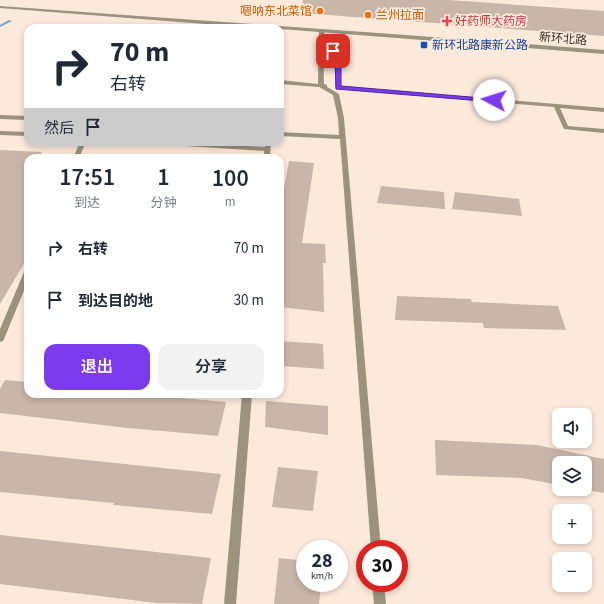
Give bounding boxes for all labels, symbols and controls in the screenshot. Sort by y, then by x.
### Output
place label: 嗯呐东北菜馆 [240,3,312,20]
marker: 嗯呐东北菜馆 [315,6,325,16]
place label: 兰州拉面 [376,7,424,24]
marker: 兰州拉面 [363,10,373,20]
place label: 好药师大药房 [455,13,527,30]
marker: 好药师大药房 [442,16,452,26]
street label: 新环北路 [538,28,588,50]
text: 70 m [110,32,169,72]
pin [316,34,350,68]
place label: 新环北路康新公路 [432,37,528,54]
icon: right [44,40,96,92]
icon: arrive [322,40,344,62]
marker: 新环北路康新公路 [419,40,429,50]
text: 右转 [110,72,146,97]
position arrow [473,79,515,121]
icon: arrive [82,116,104,138]
text: 然后 [44,118,74,139]
text: 17:51 [59,160,115,195]
text: 1 [157,160,170,195]
text: 100 [212,161,249,196]
text: m [225,193,236,211]
text: 到达 [74,194,100,212]
text: 分钟 [150,194,176,212]
icon: right [44,237,66,259]
text: 70 m [234,238,264,259]
text: 右转 [78,239,108,260]
icon: arrive [44,289,66,311]
text: 30 m [234,290,264,311]
text: 到达目的地 [78,291,153,312]
button: 退出 [44,344,150,390]
button: 分享 [158,344,264,390]
map controls [552,408,592,592]
button: sound [552,408,592,448]
button: layers [552,456,592,496]
button: + [552,504,592,544]
speed limit sign: 30 [356,540,408,592]
text: 28 [311,547,333,575]
button: − [552,552,592,592]
text: km/h [311,569,333,583]

